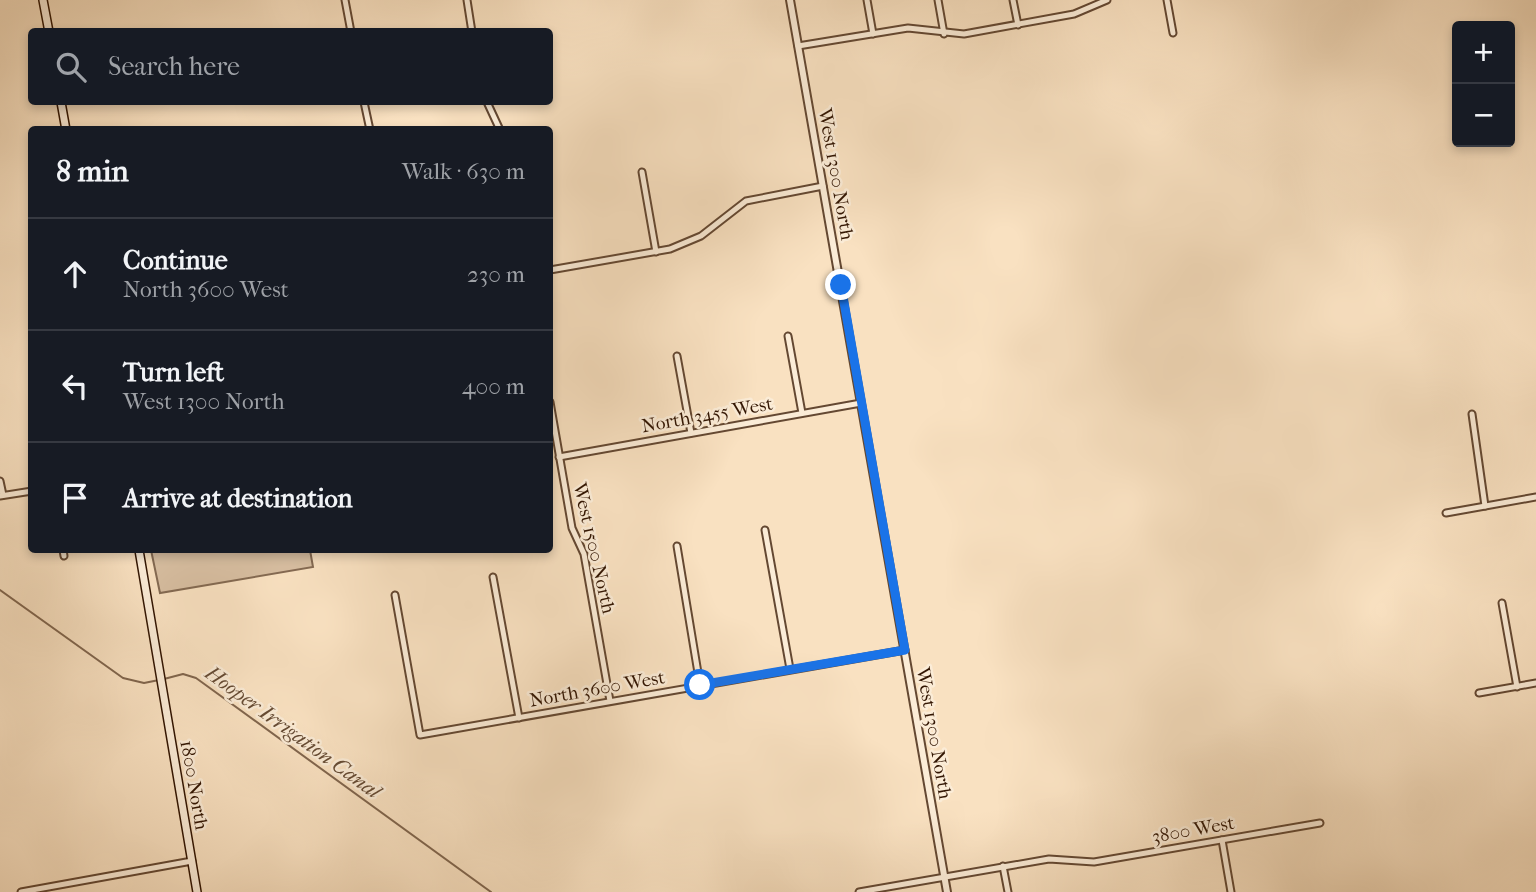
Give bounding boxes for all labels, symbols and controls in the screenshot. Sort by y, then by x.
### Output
map controls [1452,21,1515,147]
button: + [1452,21,1515,84]
search box [28,28,553,105]
icon: search [52,48,90,86]
text: Search here [108,51,240,82]
button: − [1452,84,1515,147]
street label: West 1300 North [813,106,858,242]
text: 8 min [56,154,129,189]
text: Walk · 630 m [402,158,525,185]
text: Continue [123,245,228,276]
icon: ahead [56,255,94,293]
text: 230 m [467,261,525,288]
route end [825,269,856,300]
text: North 3600 West [123,276,289,303]
text: Turn left [123,357,224,388]
icon: left [56,367,94,405]
text: 400 m [462,373,525,400]
text: West 1300 North [123,388,285,415]
street label: North 3455 West [640,393,775,437]
icon: arrive [56,479,94,517]
street label: West 1500 North [568,480,620,616]
text: Arrive at destination [123,483,353,514]
water label: Hooper Irrigation Canal [200,660,387,805]
street label: West 1300 North [911,665,956,801]
street label: North 3600 West [528,666,667,712]
route start [684,669,715,700]
street label: 1800 North [175,739,213,832]
street label: 3800 West [1150,812,1236,848]

